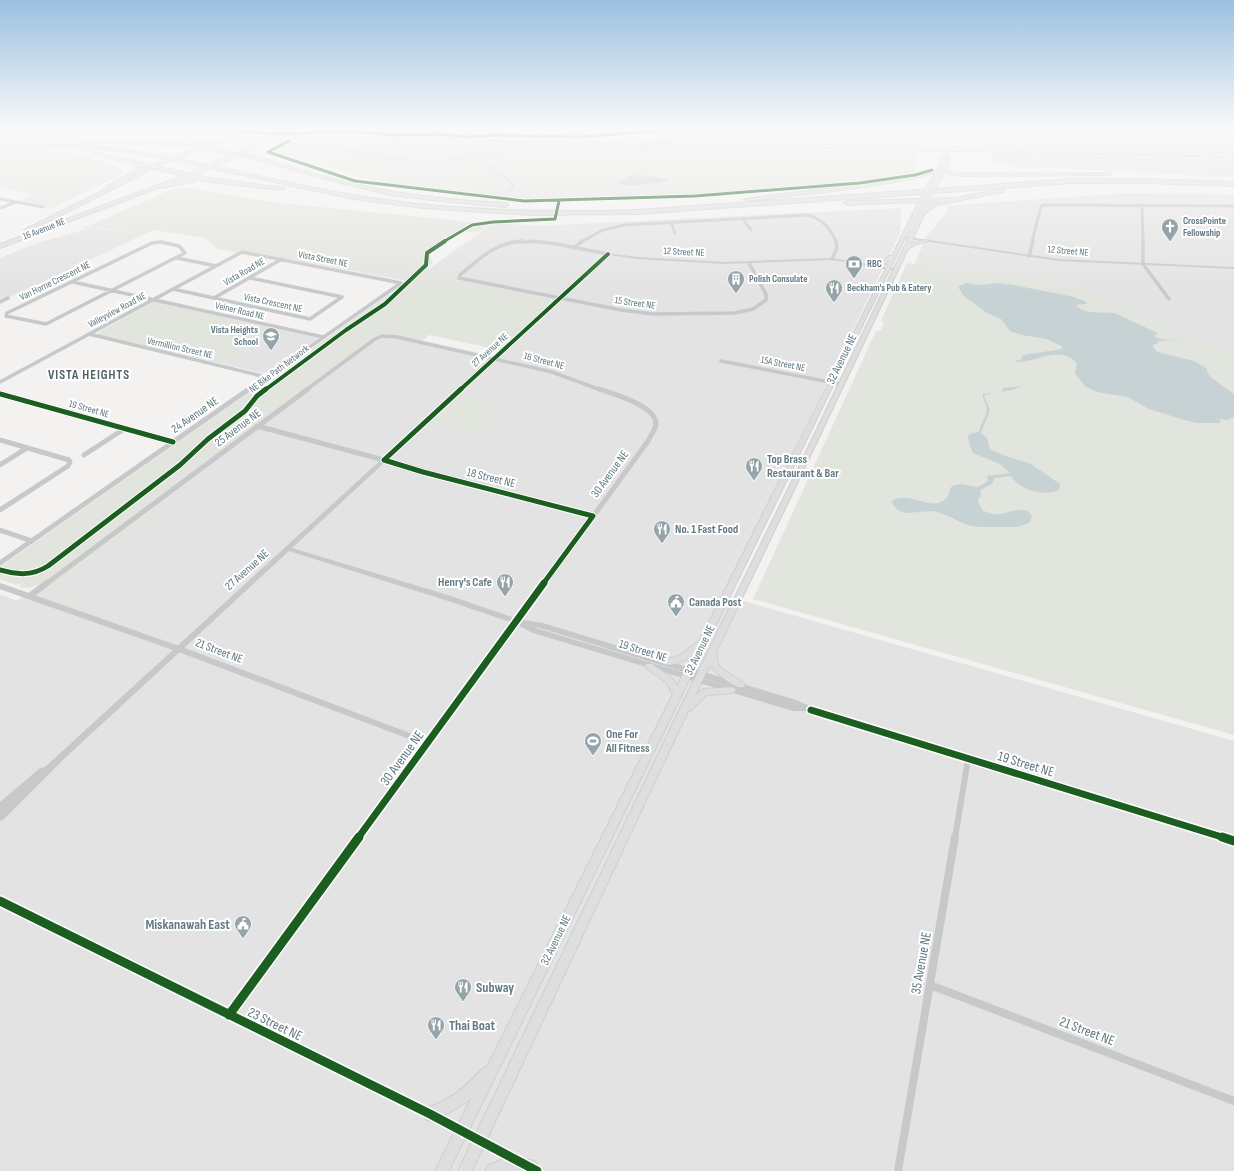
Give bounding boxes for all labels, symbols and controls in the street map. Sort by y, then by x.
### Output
street label: 16 Avenue NE [21,215,67,243]
place label: CrossPointe Fellowship [1183,215,1226,239]
church icon: CrossPointe Fellowship [1160,217,1180,242]
street label: 12 Street NE [1047,243,1089,259]
street label: 12 Street NE [663,245,705,259]
street label: Vista Street NE [297,248,349,270]
bank icon: RBC [844,254,864,279]
street label: Vista Road NE [221,255,267,289]
place label: RBC [867,258,882,270]
street label: Van Horne Crescent NE [18,259,92,303]
building icon: Polish Consulate [726,269,746,294]
place label: Polish Consulate [749,273,808,285]
restaurant icon: Beckham's Pub & Eatery [824,278,844,303]
place label: Beckham's Pub & Eatery [847,282,932,294]
street label: Valleyview Road NE [86,290,148,330]
street label: Vista Crescent NE [243,291,303,315]
street label: 15 Street NE [614,294,656,312]
street label: Veiner Road NE [214,299,266,323]
place label: Vista Heights School [211,324,258,348]
school or university icon: Vista Heights School [261,326,281,351]
street label: 27 Avenue NE [469,330,511,370]
street label: 32 Avenue NE [823,331,861,387]
street label: Vermillion Street NE [146,335,214,361]
street label: NE Bike Path Network [247,342,311,395]
street label: 16 Street NE [522,350,566,372]
street label: 15A Street NE [760,354,806,374]
district label: VISTA HEIGHTS [48,367,130,383]
street label: 24 Avenue NE [169,393,222,437]
street label: 19 Street NE [67,398,111,420]
street label: 25 Avenue NE [212,406,264,450]
street label: 30 Avenue NE [588,447,632,500]
place label: Top Brass Restaurant & Bar [767,452,839,481]
restaurant icon: Top Brass Restaurant & Bar [744,456,764,481]
street label: 18 Street NE [465,465,517,491]
restaurant icon: No. 1 Fast Food [652,519,672,544]
place label: No. 1 Fast Food [675,522,738,537]
street label: 27 Avenue NE [222,546,272,594]
restaurant icon: Henry's Cafe [495,572,515,597]
place label: Henry's Cafe [438,575,492,590]
public building icon: Canada Post [666,592,686,617]
place label: Canada Post [689,595,741,610]
street label: 32 Avenue NE [681,622,719,678]
street label: 21 Street NE [193,635,245,667]
street label: 19 Street NE [617,637,669,665]
street label: 30 Avenue NE [376,727,428,789]
place label: One For All Fitness [605,727,650,756]
sports icon: One For All Fitness [583,731,603,756]
street label: 19 Street NE [996,747,1056,781]
street label: 32 Avenue NE [537,912,575,968]
public building icon: Miskanawah East [233,914,253,939]
place label: Miskanawah East [145,916,230,933]
street label: 35 Avenue NE [907,930,935,996]
restaurant icon: Subway [453,977,473,1002]
place label: Subway [476,979,514,996]
street label: 23 Street NE [245,1004,305,1045]
street label: 21 Street NE [1057,1013,1117,1049]
restaurant icon: Thai Boat [426,1015,446,1040]
place label: Thai Boat [449,1017,495,1034]

